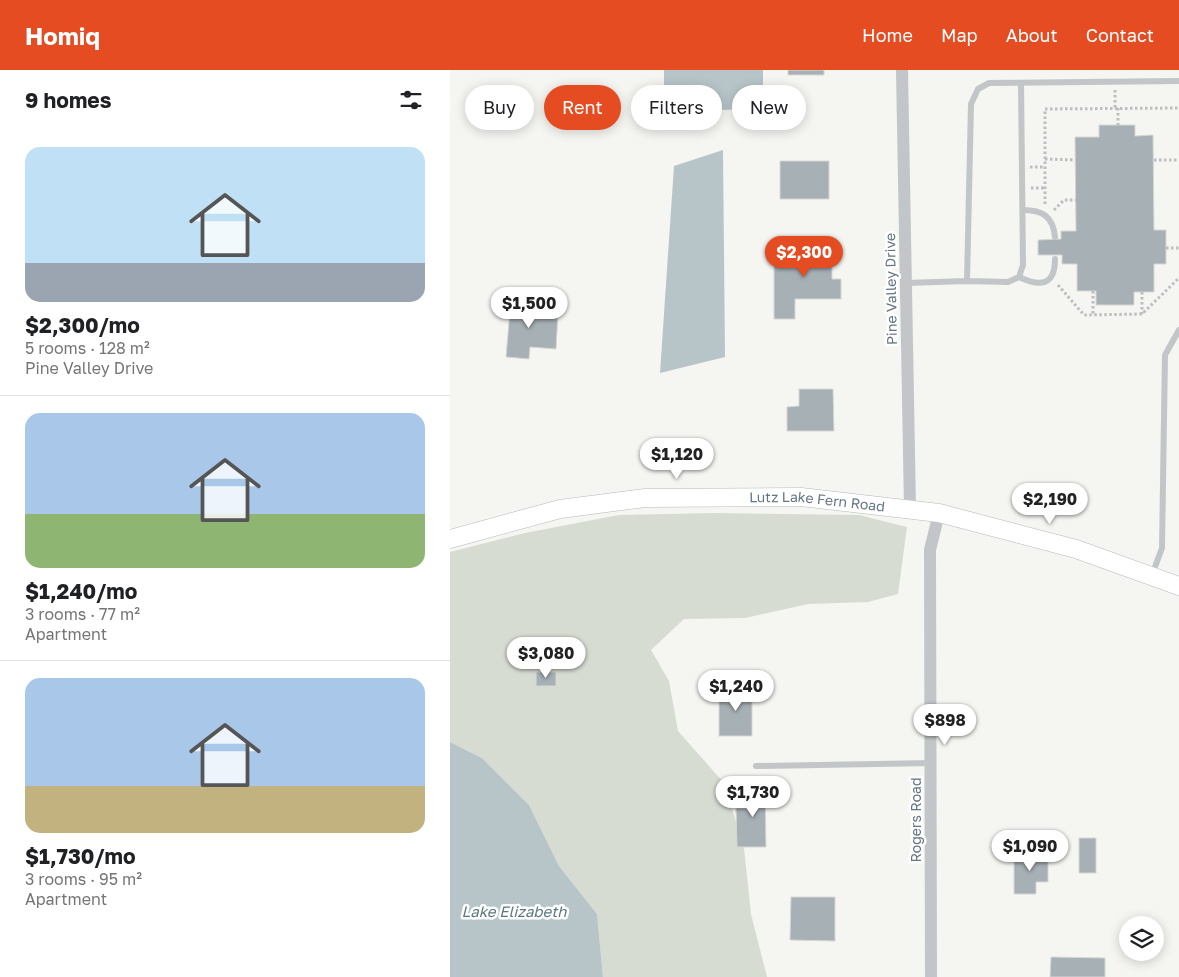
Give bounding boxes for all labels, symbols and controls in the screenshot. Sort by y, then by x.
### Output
text: Homiq [25,21,100,50]
text: Home [862,24,913,46]
text: Map [941,24,978,46]
text: About [1006,24,1058,46]
text: Contact [1086,24,1154,46]
chip: Buy [465,85,534,130]
chip: Rent [544,85,621,130]
chip: Filters [631,85,722,130]
chip: New [732,85,806,130]
icon: filters [397,86,425,114]
text: 9 homes [25,87,111,113]
icon: home [180,180,270,270]
street label: Pine Valley Drive [881,233,900,345]
pin: $2,300 [763,236,845,278]
text: $2,300 [776,242,832,262]
pin: $1,500 [488,286,570,329]
text: $1,500 [502,293,556,313]
text: $2,300/mo [25,312,140,338]
text: 5 rooms · 128 m² [25,338,150,358]
text: Pine Valley Drive [25,358,153,378]
pin: $1,120 [636,438,718,480]
text: $1,120 [651,444,703,464]
icon: home [180,445,270,535]
pin: $2,190 [1009,482,1091,525]
street label: Lutz Lake Fern Road [749,488,886,515]
text: $2,190 [1023,489,1077,509]
text: $1,240/mo [25,578,137,604]
text: 3 rooms · 77 m² [25,604,140,624]
text: Apartment [25,624,107,644]
pin: $3,080 [505,636,587,679]
text: $3,080 [518,643,574,663]
pin: $1,240 [695,670,777,712]
text: $1,240 [709,676,763,696]
pin: $898 [915,704,975,746]
icon: home [180,710,270,800]
text: $898 [924,710,966,730]
pin: $1,730 [712,776,794,818]
street label: Rogers Road [907,777,924,863]
text: $1,730 [727,782,779,802]
pin: $1,090 [989,830,1071,872]
text: $1,090 [1002,836,1058,856]
text: $1,730/mo [25,843,136,869]
text: 3 rooms · 95 m² [25,869,142,889]
text: Apartment [25,889,107,909]
water label: Lake Elizabeth [461,902,567,920]
map controls [1119,916,1164,961]
button: layers [1119,916,1164,961]

